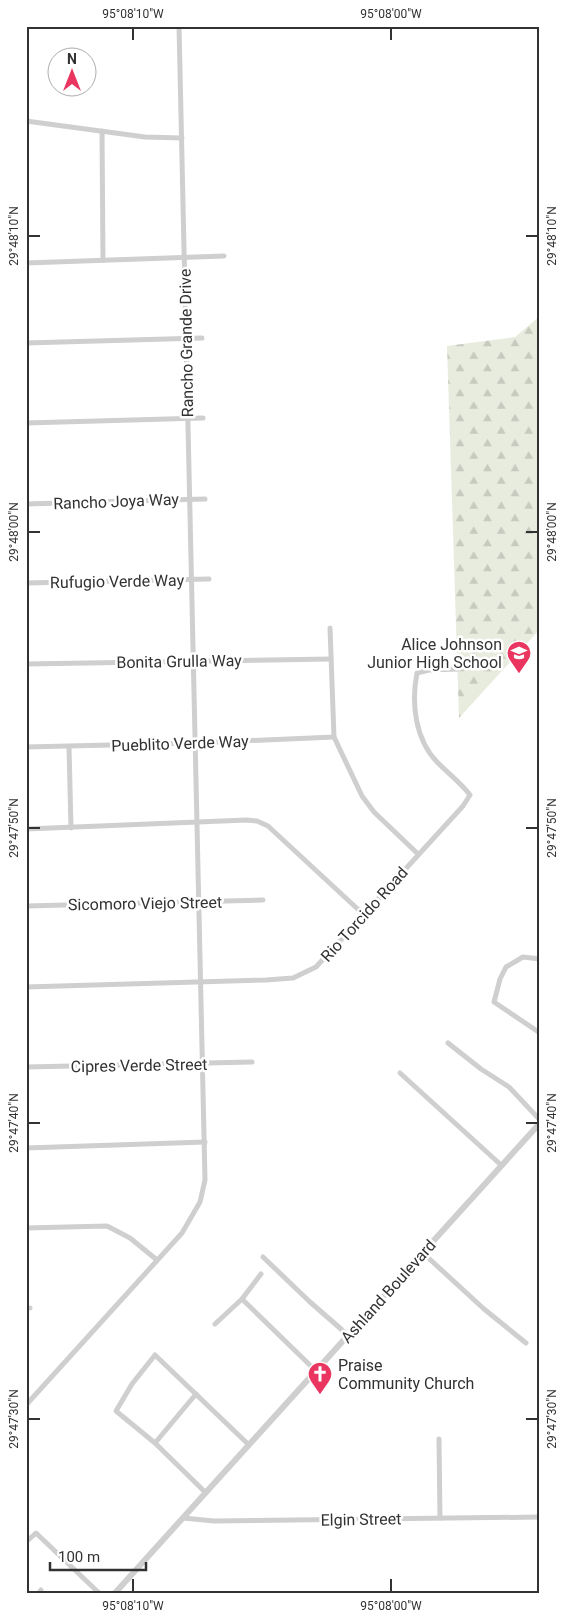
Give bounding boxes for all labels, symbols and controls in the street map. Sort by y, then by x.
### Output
text: 95°08'10"W [102,7,164,21]
text: 95°08'00"W [360,7,422,21]
north arrow [48,48,98,98]
text: N [67,51,77,67]
text: 29°48'10"N [7,206,21,266]
text: 29°48'10"N [545,206,559,266]
street label: Rancho Grande Drive [176,269,197,417]
street label: Rancho Joya Way [53,490,180,513]
text: 29°48'00"N [7,502,21,562]
text: 29°48'00"N [545,502,559,562]
street label: Rufugio Verde Way [50,571,185,592]
place label: Alice Johnson Junior High School [367,635,502,672]
school or university icon: Alice Johnson Junior High School [506,640,532,674]
street label: Bonita Grulla Way [116,651,242,672]
street label: Pueblito Verde Way [111,732,249,755]
text: 29°47'50"N [7,798,21,858]
text: 29°47'50"N [545,798,559,858]
street label: Rio Torcido Road [317,863,412,966]
street label: Sicomoro Viejo Street [68,893,222,914]
street label: Cipres Verde Street [71,1055,207,1076]
text: 29°47'40"N [7,1093,21,1153]
text: 29°47'40"N [545,1093,559,1153]
street label: Ashland Boulevard [337,1236,440,1347]
place label: Praise Community Church [338,1356,474,1393]
church icon: Praise Community Church [307,1361,333,1395]
text: 29°47'30"N [7,1389,21,1449]
text: 29°47'30"N [545,1389,559,1449]
street label: Elgin Street [320,1509,402,1530]
scale bar [50,1539,146,1571]
text: 100 m [58,1548,100,1566]
text: 95°08'10"W [102,1599,164,1613]
text: 95°08'00"W [360,1599,422,1613]

